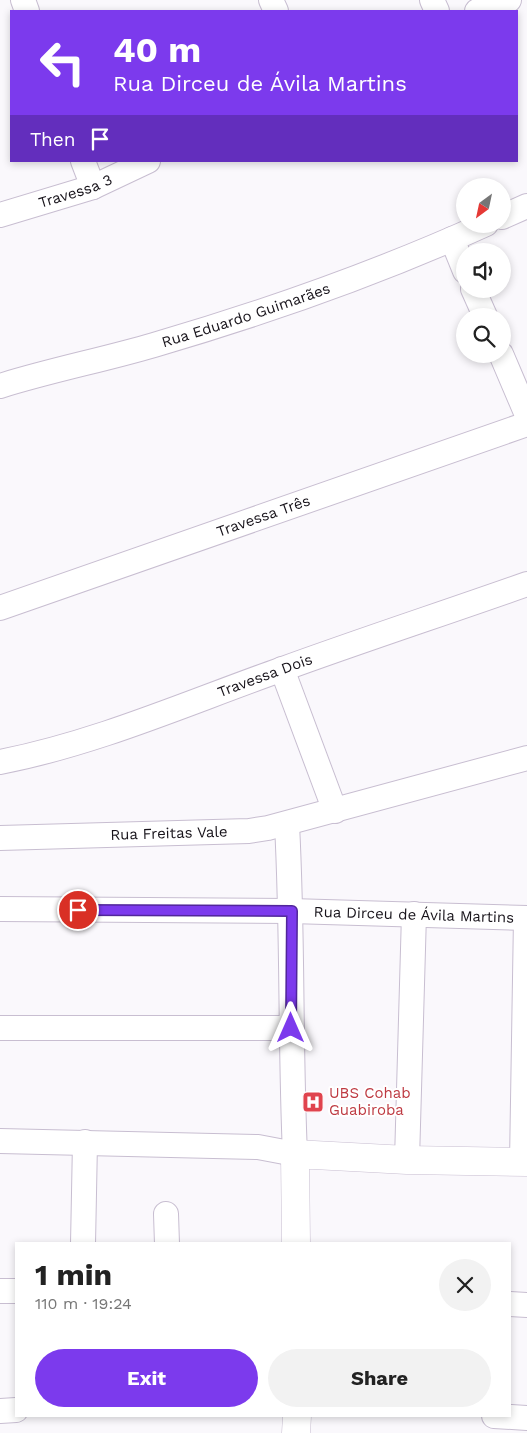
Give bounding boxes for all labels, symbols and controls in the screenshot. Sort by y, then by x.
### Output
text: 40 m [113,29,201,71]
icon: left [30,30,95,95]
text: Rua Dirceu de Ávila Martins [113,71,407,96]
icon: arrive [86,125,114,153]
text: Then [30,128,76,151]
street label: Travessa 3 [36,170,115,212]
north arrow [456,178,511,232]
map controls [456,178,511,363]
button: sound [456,243,511,298]
street label: Rua Eduardo Guimarães [160,279,333,351]
button: search [456,308,511,363]
street label: Travessa Três [214,491,313,541]
street label: Travessa Dois [215,650,315,701]
street label: Rua Freitas Vale [110,823,228,844]
pin [57,889,99,931]
icon: arrive [64,896,92,924]
street label: Rua Dirceu de Ávila Martins [313,903,515,927]
position arrow [264,1001,316,1053]
place label: UBS Cohab Guabiroba [329,1084,411,1119]
hospital icon: UBS Cohab Guabiroba [301,1090,325,1114]
text: 1 min [35,1257,112,1292]
button: close [439,1259,491,1311]
text: 110 m · 19:24 [35,1294,132,1313]
button: Exit [35,1349,258,1407]
button: Share [268,1349,491,1407]

